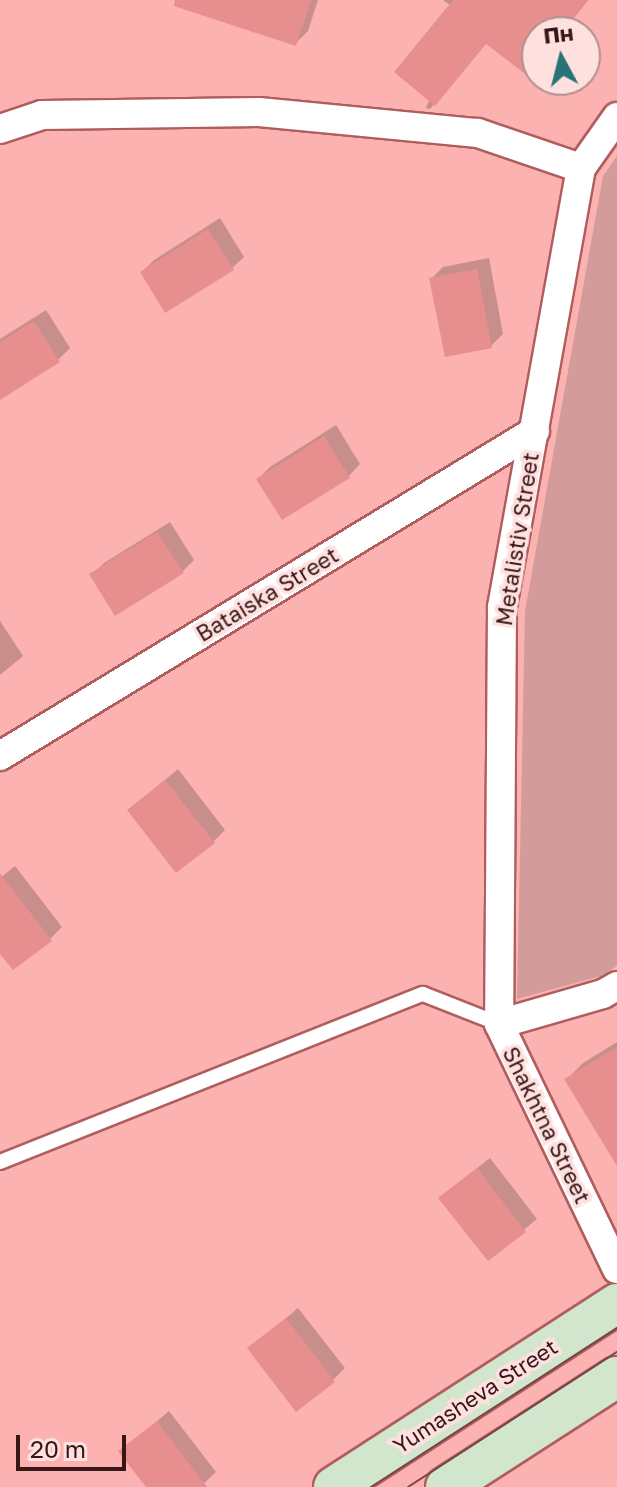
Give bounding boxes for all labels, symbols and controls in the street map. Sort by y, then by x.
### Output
north arrow [521,16,601,96]
text: Пн [542,18,575,49]
street label: Metalistiv Street [490,450,544,628]
street label: Bataiska Street [191,541,343,647]
street label: Shakhtna Street [498,1042,596,1208]
street label: Yumasheva Street [388,1333,562,1459]
scale bar [20,1419,130,1469]
text: 20 m [30,1434,86,1463]

